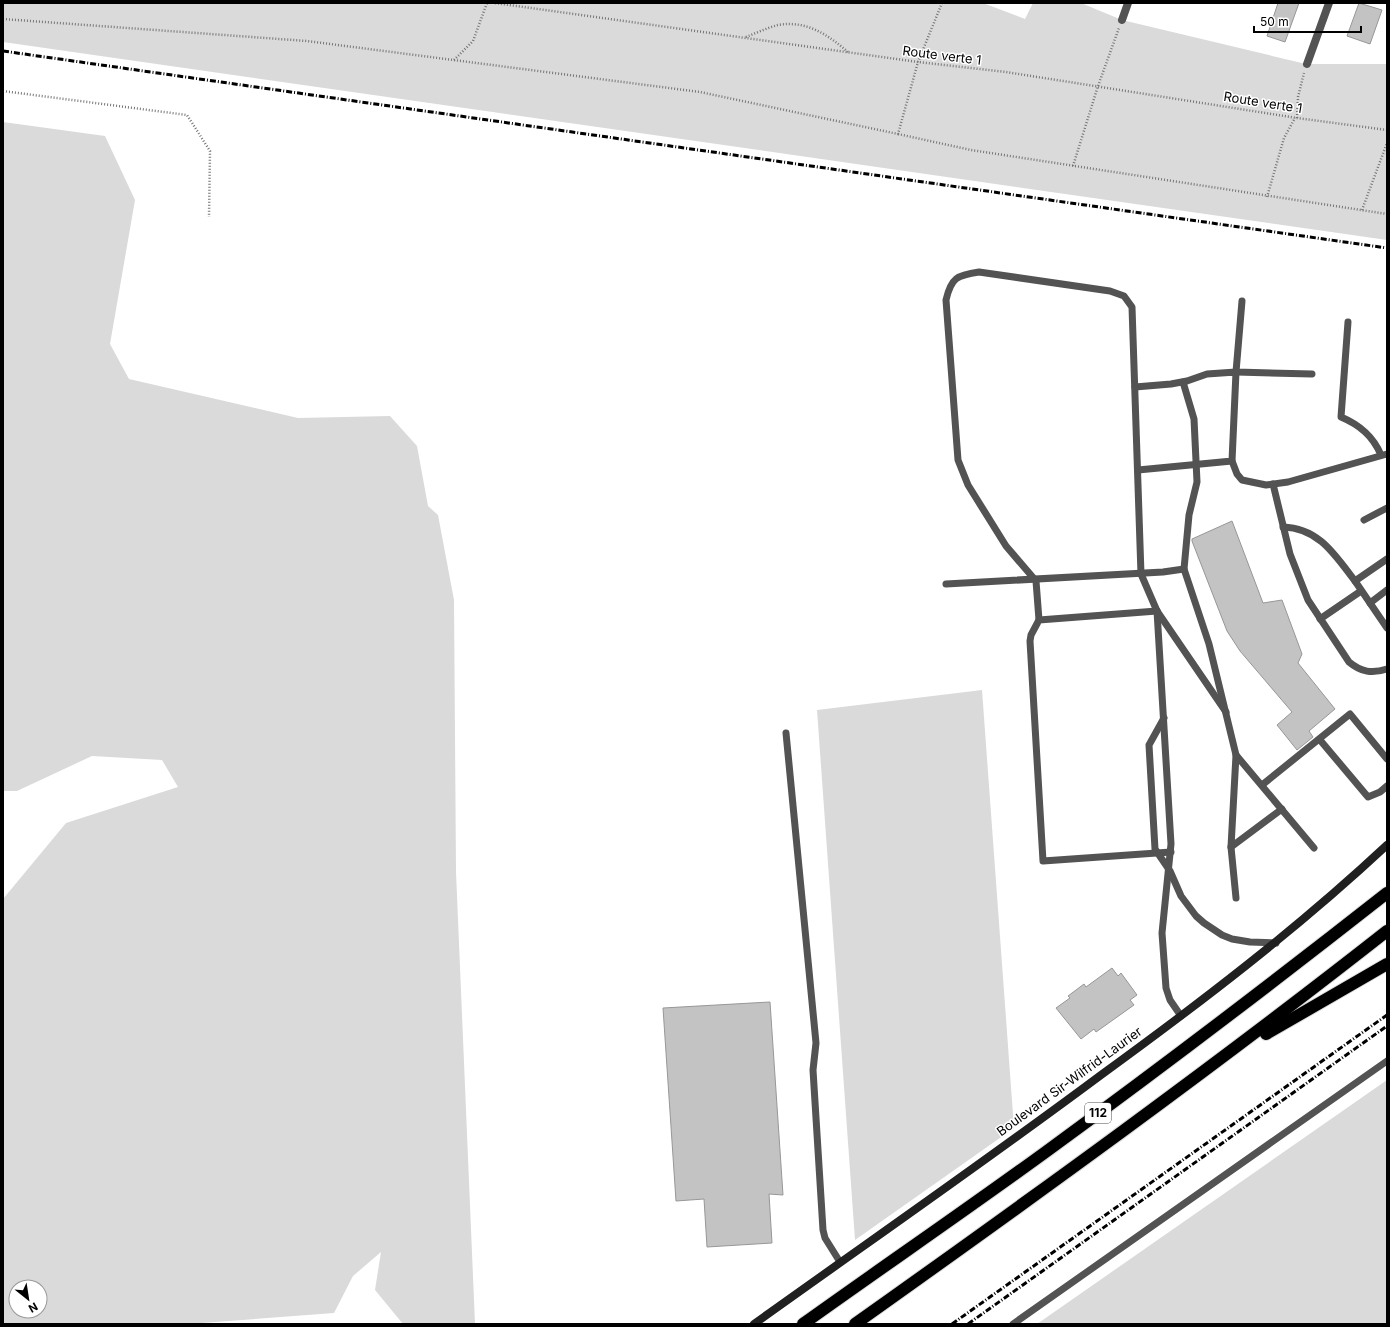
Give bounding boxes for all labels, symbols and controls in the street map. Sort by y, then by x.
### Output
scale bar [1254,8,1361,34]
text: 50 m [1260,14,1289,29]
street label: Route verte 1 [902,42,982,68]
street label: Route verte 1 [1223,88,1303,116]
street label: Boulevard Sir-Wilfrid-Laurier [993,1023,1145,1139]
road number: 112 [1085,1103,1111,1123]
north arrow [8,1279,48,1319]
text: N [26,1300,40,1316]

